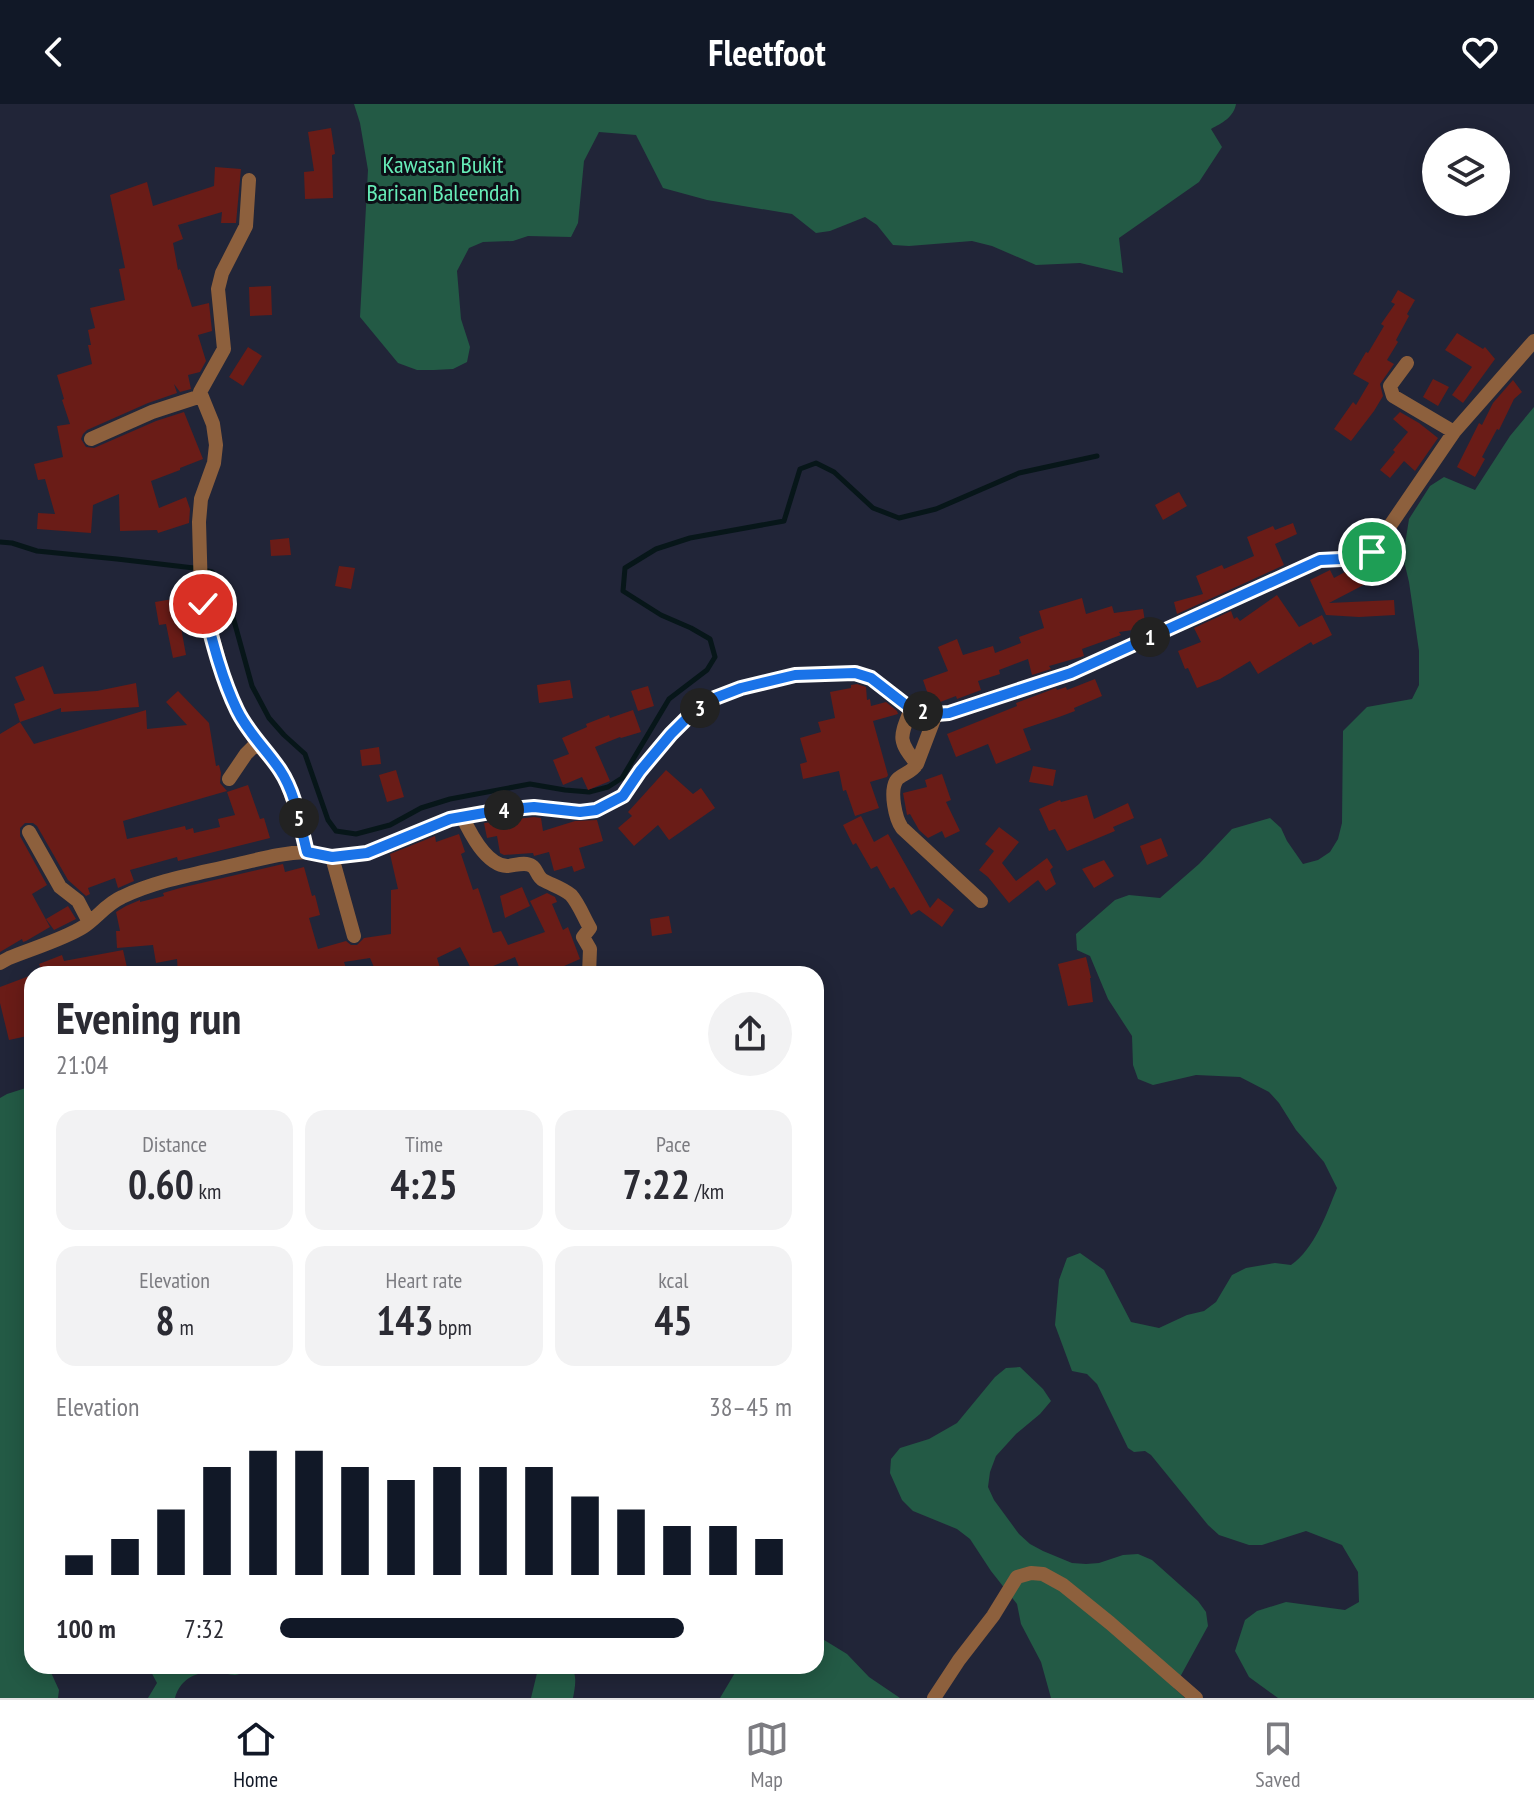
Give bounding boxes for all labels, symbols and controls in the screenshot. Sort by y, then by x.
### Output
text: Fleetfoot [708,29,826,76]
icon: back [32,30,76,74]
icon: heart [1458,30,1502,74]
map controls [1422,128,1510,216]
button: layers [1422,128,1510,216]
park label: Kawasan Bukit Barisan Baleendah [366,149,520,208]
pin [1338,518,1406,586]
icon: arrive [1350,530,1394,574]
pin [169,570,237,638]
icon: check [181,582,225,626]
pin: 1 [1130,617,1170,657]
text: 1 [1145,623,1155,651]
pin: 3 [680,688,720,728]
pin: 2 [903,691,943,731]
text: 3 [695,694,705,722]
text: 2 [918,697,928,725]
pin: 4 [484,790,524,830]
text: 4 [499,796,509,824]
pin: 5 [279,798,319,838]
text: 5 [294,804,304,832]
text: Evening run [56,989,241,1046]
button: share [708,992,792,1076]
text: 21:04 [56,1048,108,1081]
text: Distance [142,1130,207,1158]
text: Time [405,1130,443,1158]
text: Pace [656,1130,691,1158]
text: 0.60 [128,1158,194,1210]
text: 4:25 [390,1158,458,1210]
text: 7:22 [623,1158,690,1210]
text: km [194,1177,221,1205]
text: /km [690,1177,724,1205]
text: Elevation [139,1266,210,1294]
text: Heart rate [386,1266,462,1294]
text: kcal [658,1266,688,1294]
text: 8 [156,1294,175,1346]
text: 143 [376,1294,434,1346]
text: 45 [654,1294,692,1346]
text: m [175,1313,194,1341]
text: bpm [434,1313,472,1341]
text: Elevation [56,1390,139,1423]
text: 38–45 m [709,1390,792,1423]
text: 100 m [56,1612,116,1645]
text: 7:32 [184,1612,224,1645]
tab: Home [233,1717,278,1793]
tab: Map [745,1717,789,1793]
tab: Saved [1255,1717,1301,1793]

